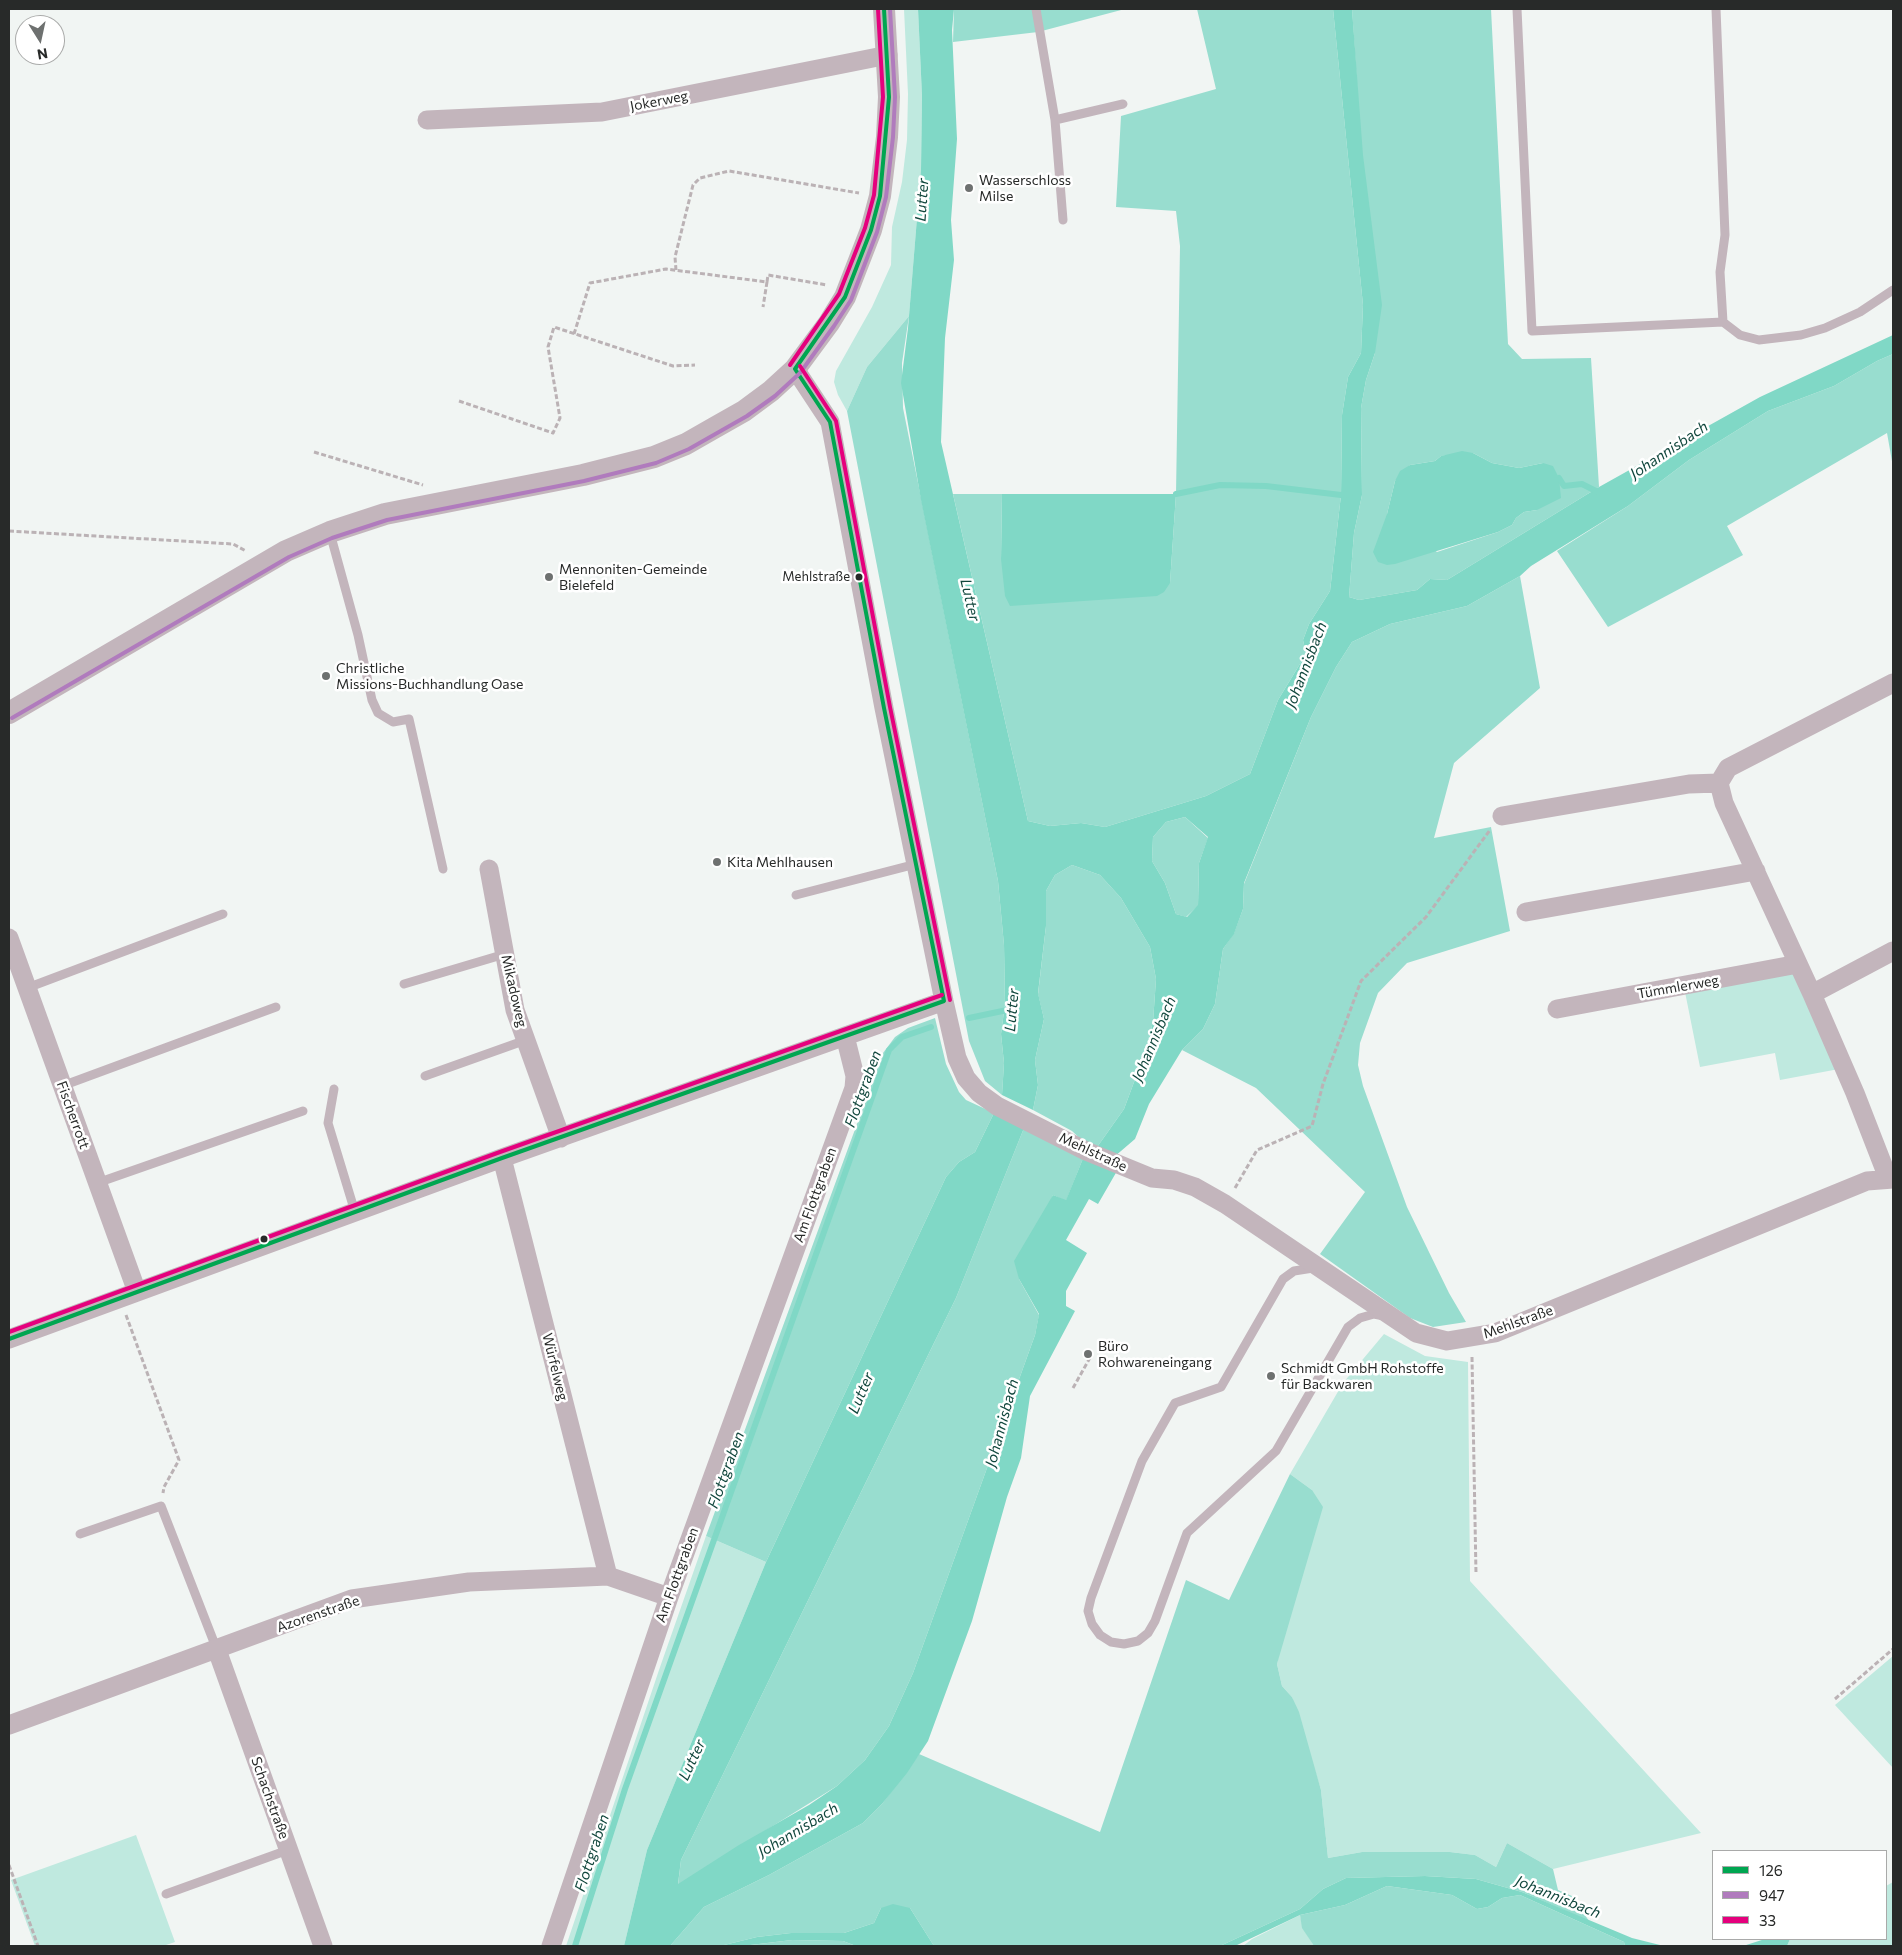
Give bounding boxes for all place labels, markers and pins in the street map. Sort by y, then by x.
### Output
place label: Wasserschloss Milse [979,172,1071,204]
marker: Wasserschloss Milse [963,182,975,194]
place label: Mennoniten-Gemeinde Bielefeld [559,561,707,594]
place label: Mehlstraße [782,569,850,585]
marker: Mennoniten-Gemeinde Bielefeld [543,571,555,583]
marker: Mehlstraße [854,572,864,582]
place label: Christliche Missions-Buchhandlung Oase [336,660,523,692]
marker: Christliche Missions-Buchhandlung Oase [320,670,332,682]
place label: Kita Mehlhausen [727,854,833,870]
marker: Kita Mehlhausen [711,856,723,868]
unlabelled marker [259,1234,269,1244]
place label: Büro Rohwareneingang [1098,1338,1212,1370]
marker: Büro Rohwareneingang [1082,1348,1094,1360]
place label: Schmidt GmbH Rohstoffe für Backwaren [1281,1360,1444,1392]
marker: Schmidt GmbH Rohstoffe für Backwaren [1265,1370,1277,1382]

